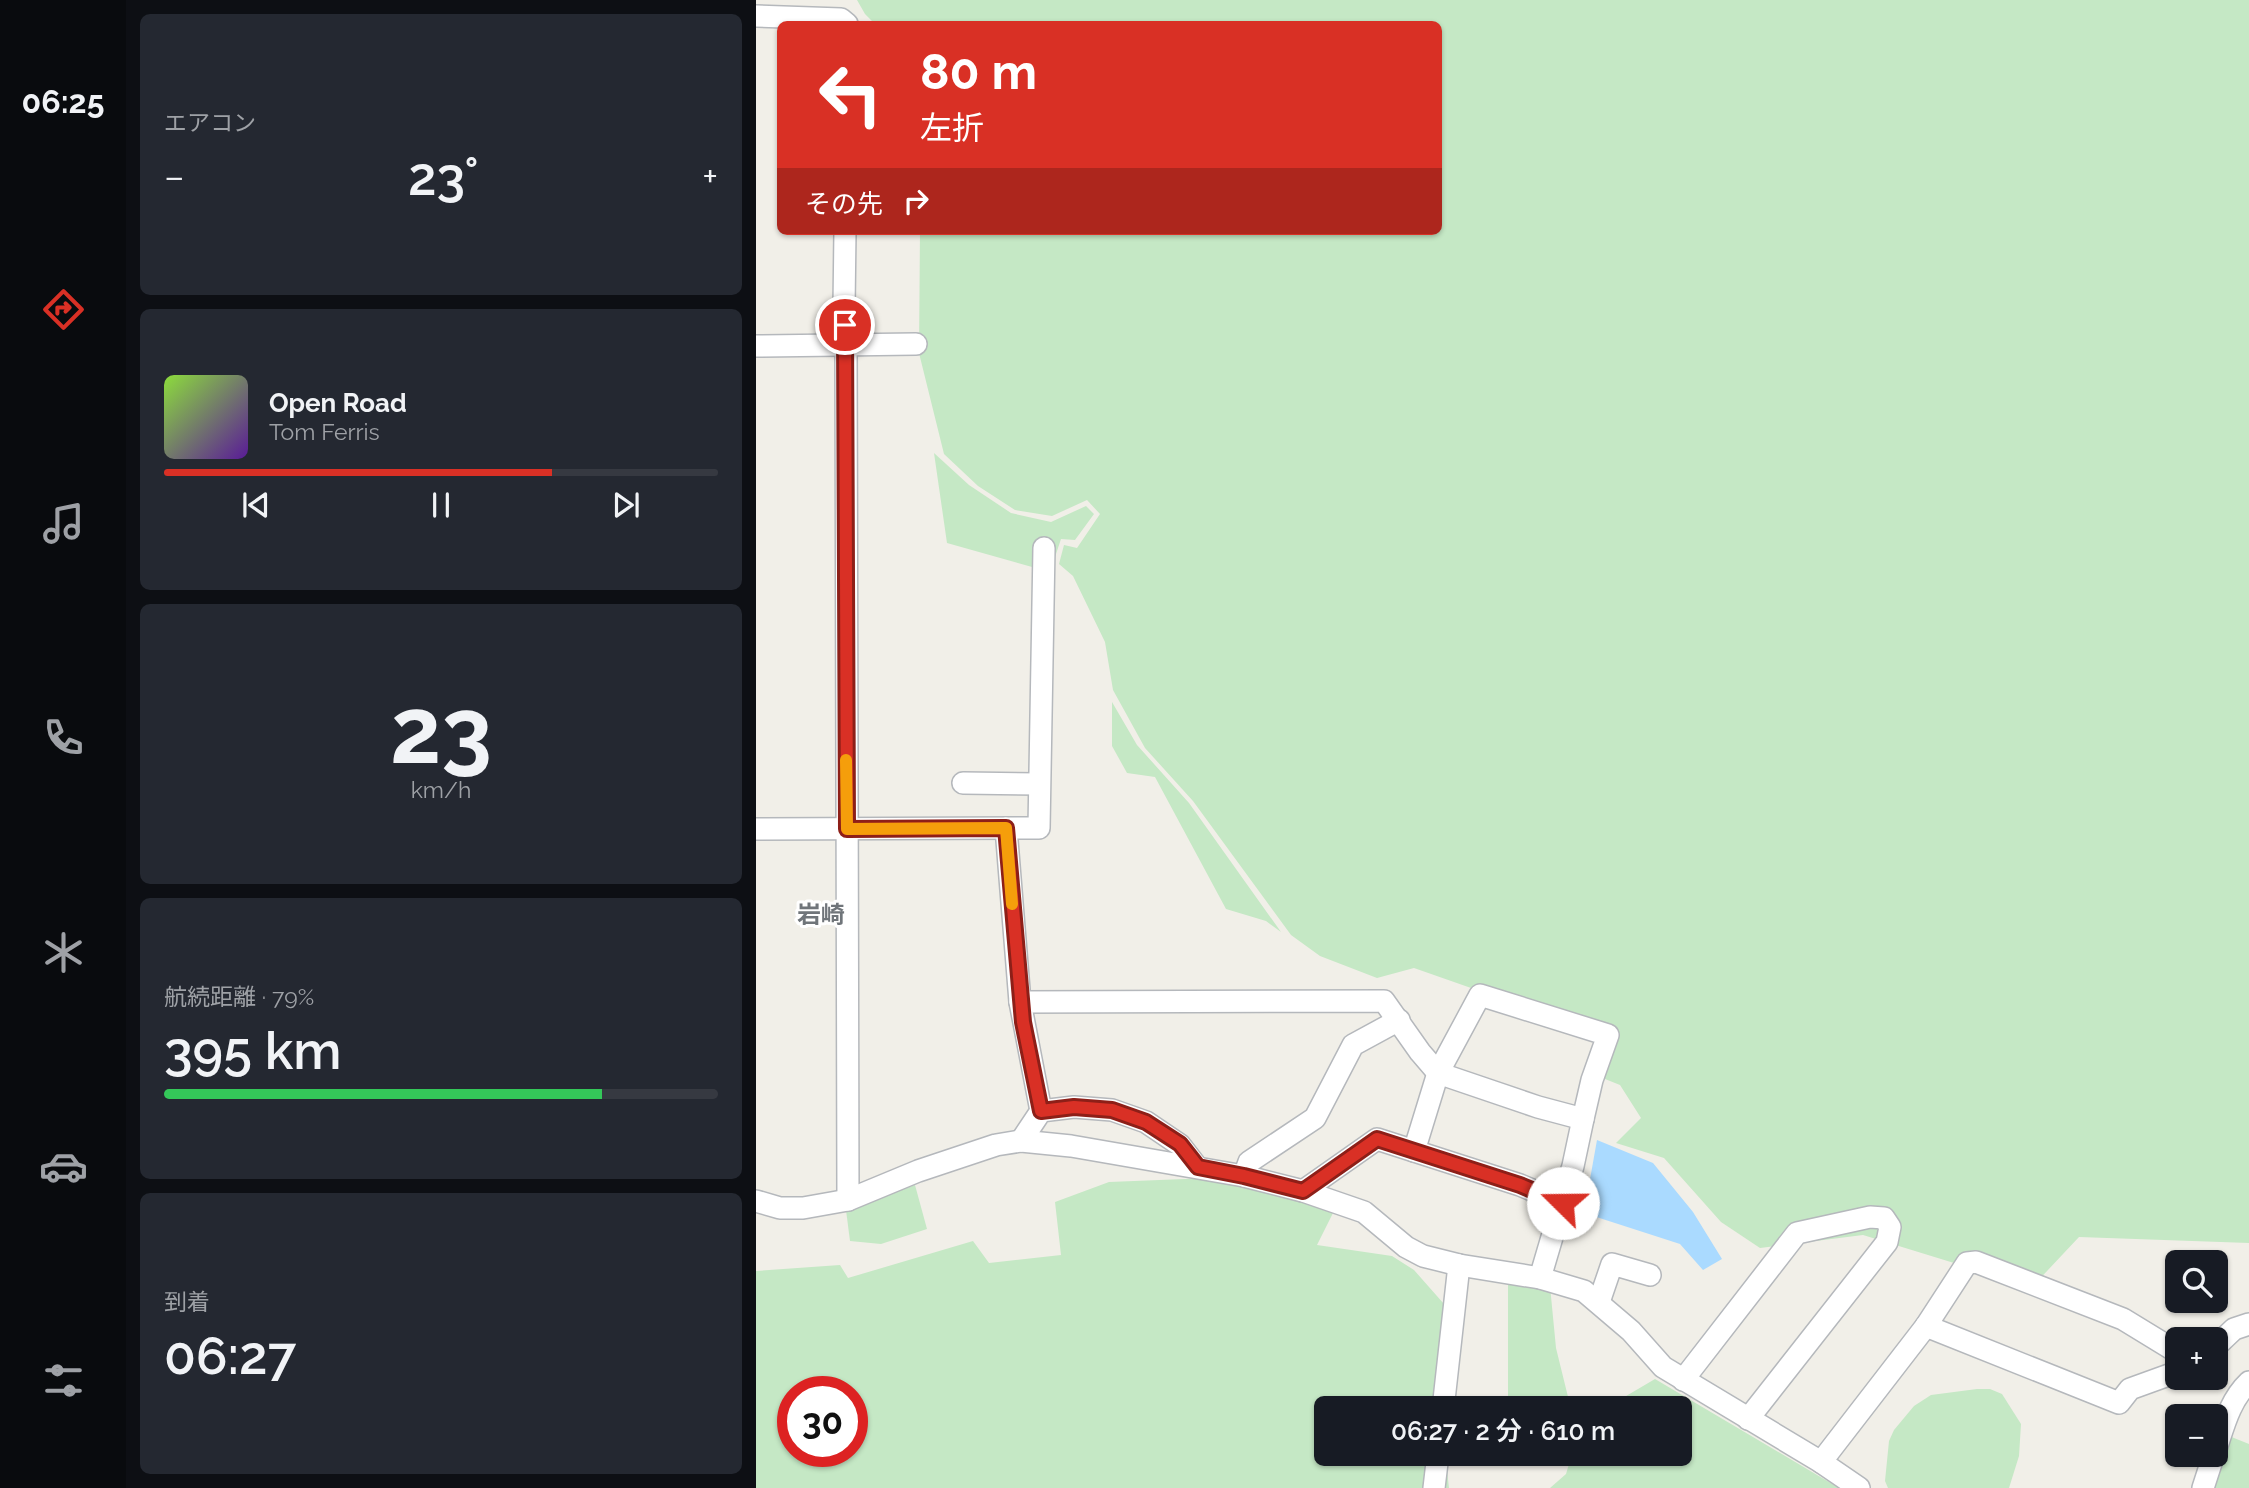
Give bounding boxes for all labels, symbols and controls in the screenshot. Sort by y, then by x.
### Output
text: 80 m [920,43,1037,100]
icon: left [805,49,896,140]
text: 06:25 [22,83,104,120]
text: エアコン [164,109,256,136]
text: 左折 [920,109,984,146]
text: 23° [408,146,479,207]
text: − [164,154,184,199]
text: + [702,154,718,199]
icon: right [897,182,935,220]
text: その先 [805,189,883,219]
icon: directions [39,285,88,334]
pin [815,295,875,355]
icon: arrive [826,306,864,344]
text: Open Road [269,388,407,418]
text: Tom Ferris [269,418,380,445]
icon: previous [237,486,275,524]
icon: pause [422,486,460,524]
icon: next [607,486,645,524]
icon: music [39,499,88,548]
text: 23 [390,677,492,784]
icon: phone [39,713,88,762]
text: km/h [411,776,471,803]
district label: 岩崎 [797,900,845,929]
icon: climate [39,928,88,977]
text: 航続距離 · 79% [164,983,314,1010]
text: 395 km [164,1020,341,1081]
icon: car [39,1142,88,1191]
position arrow [1526,1166,1600,1240]
map controls [2165,1250,2228,1467]
button: search [2165,1250,2228,1313]
text: 到着 [164,1288,210,1315]
text: 06:27 [164,1325,296,1386]
button: + [2165,1327,2228,1390]
icon: filters [39,1356,88,1405]
speed limit sign: 30 [777,1376,868,1467]
button: − [2165,1404,2228,1467]
text: 06:27 · 2 分 · 610 m [1391,1416,1615,1446]

